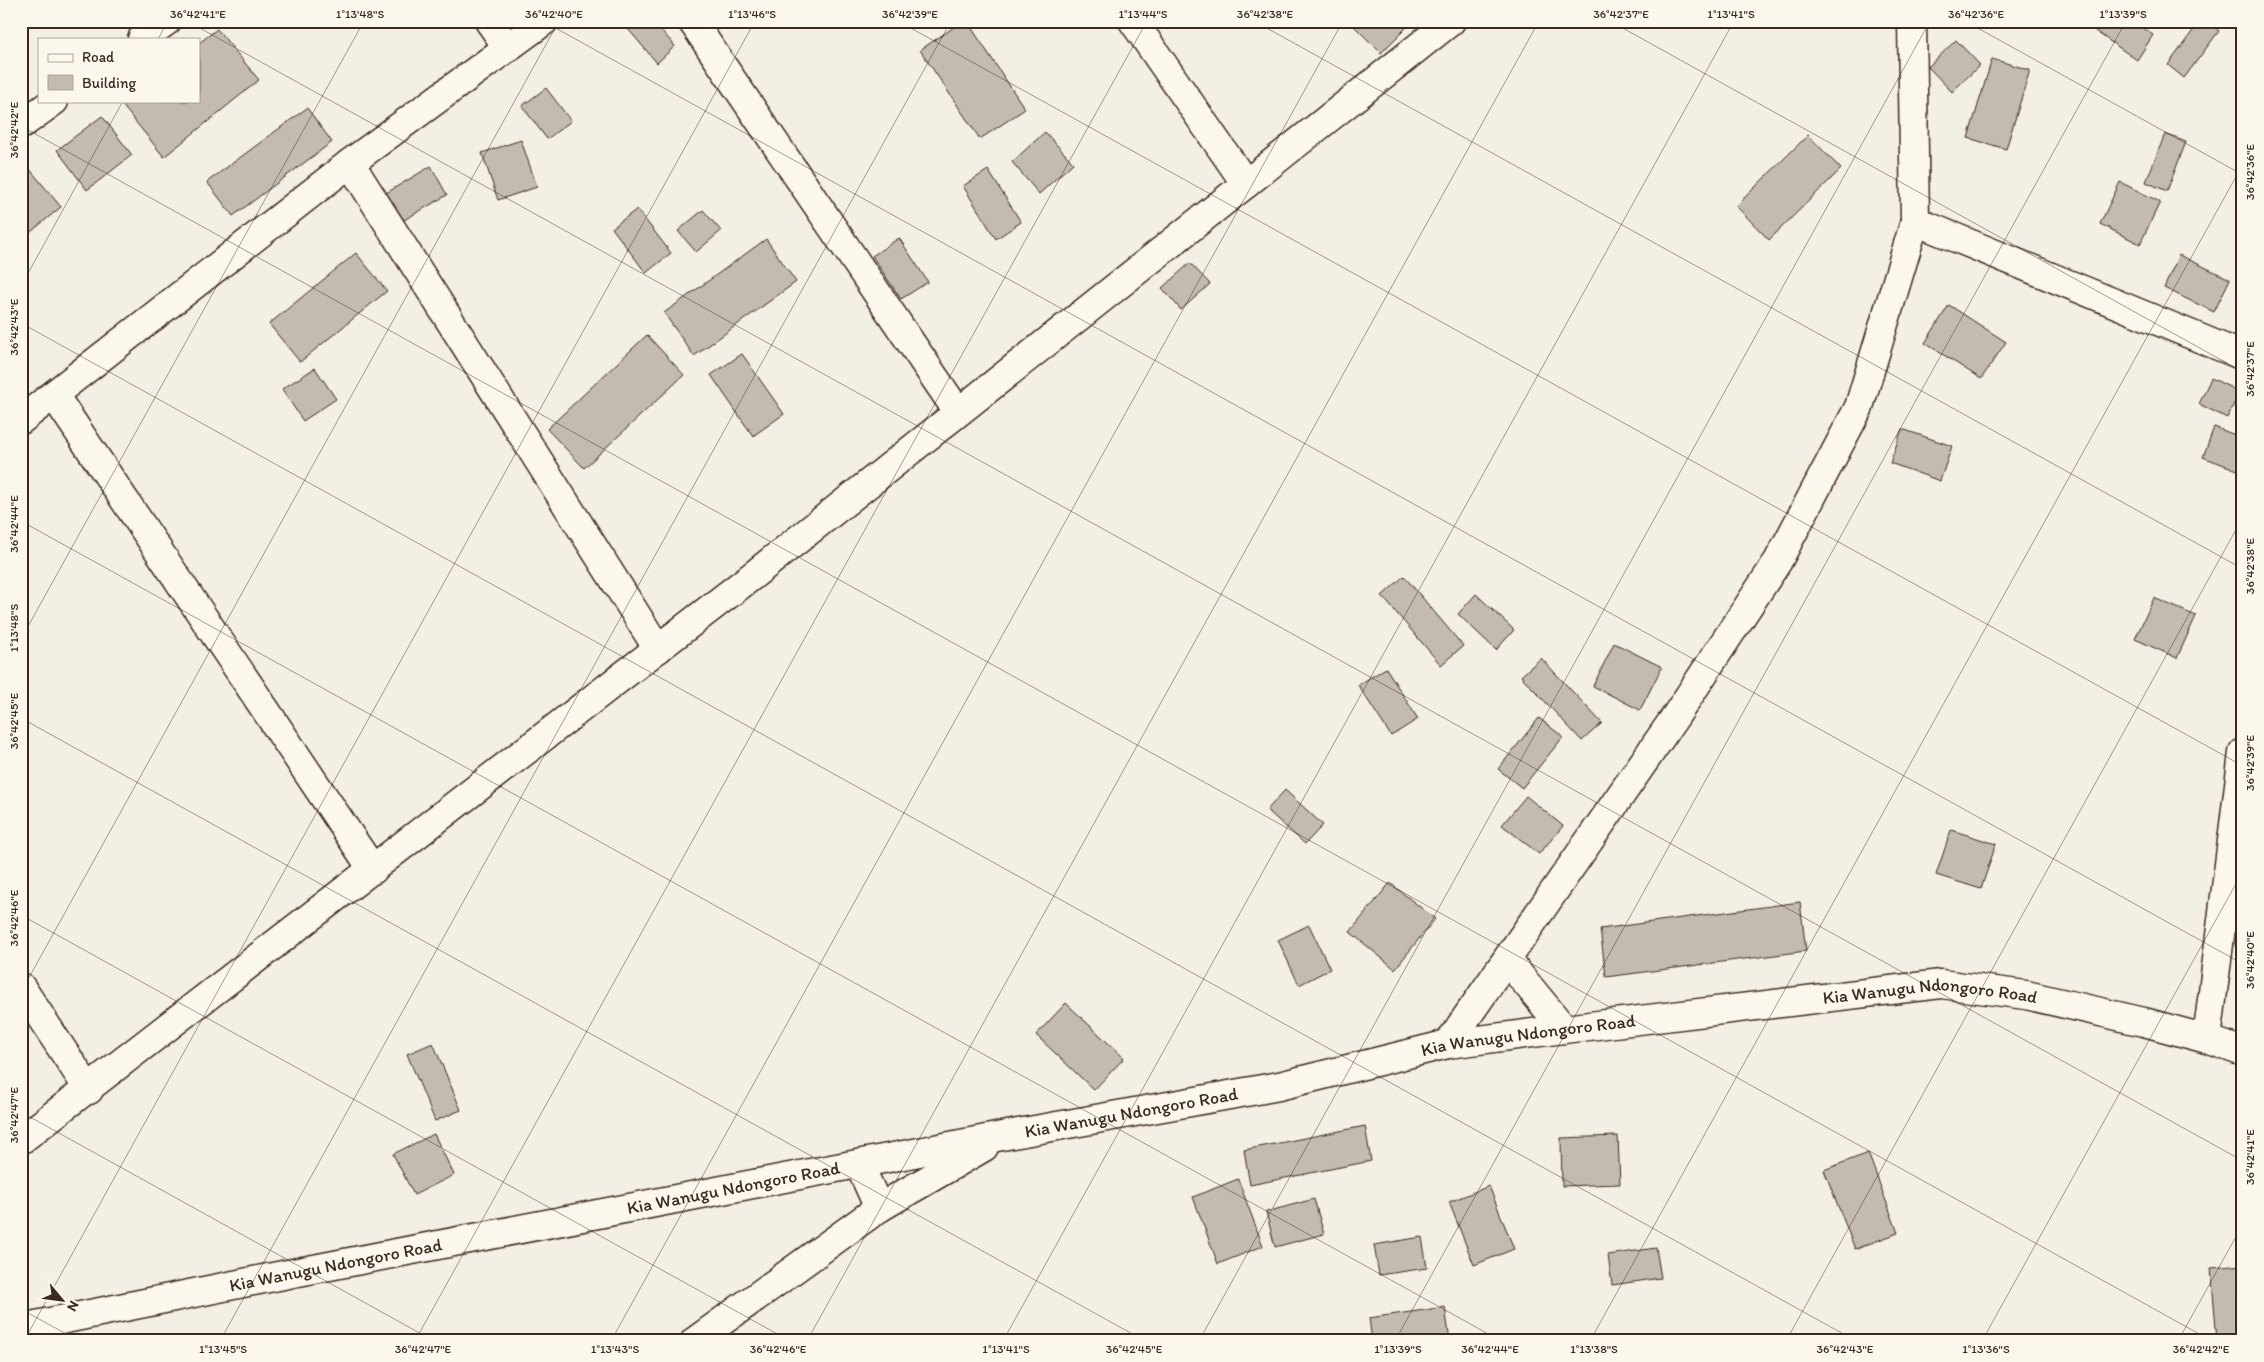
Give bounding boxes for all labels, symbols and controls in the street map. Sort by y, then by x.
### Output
text: 36°42'41"E [170,7,226,21]
text: 1°13'48"S [336,7,384,21]
text: 36°42'40"E [525,7,583,21]
text: 1°13'46"S [728,7,776,21]
text: 36°42'39"E [882,7,938,21]
text: 1°13'44"S [1119,7,1168,21]
text: 36°42'38"E [1237,7,1294,21]
text: 36°42'37"E [1593,7,1649,21]
text: 1°13'41"S [1707,7,1755,21]
text: 36°42'36"E [1948,7,2004,21]
text: 1°13'39"S [2099,7,2147,21]
legend [38,38,200,102]
text: Road [82,48,115,66]
text: Building [82,74,136,92]
text: 36°42'42"E [7,101,21,158]
text: 36°42'36"E [2243,144,2257,200]
text: 36°42'43"E [7,298,21,355]
text: 36°42'37"E [2243,341,2257,397]
text: 36°42'44"E [7,495,21,553]
text: 36°42'38"E [2243,537,2257,594]
text: 1°13'48"S [7,604,21,652]
text: 36°42'45"E [7,692,21,749]
text: 36°42'39"E [2243,735,2257,791]
text: 36°42'46"E [7,889,21,946]
text: 36°42'40"E [2243,931,2257,989]
street label: Kia Wanugu Ndongoro Road [1821,973,2040,1009]
street label: Kia Wanugu Ndongoro Road [1419,1010,1637,1061]
street label: Kia Wanugu Ndongoro Road [1023,1083,1240,1143]
text: 36°42'47"E [7,1086,21,1143]
text: 36°42'41"E [2243,1129,2257,1185]
street label: Kia Wanugu Ndongoro Road [625,1157,842,1219]
street label: Kia Wanugu Ndongoro Road [227,1233,444,1297]
north arrow [38,1274,88,1324]
text: N [63,1298,83,1314]
text: 1°13'45"S [199,1342,247,1356]
text: 36°42'47"E [395,1342,452,1356]
text: 1°13'43"S [591,1342,639,1356]
text: 36°42'46"E [750,1342,807,1356]
text: 1°13'41"S [982,1342,1030,1356]
text: 36°42'45"E [1106,1342,1163,1356]
text: 1°13'39"S [1374,1342,1422,1356]
text: 36°42'44"E [1461,1342,1519,1356]
text: 1°13'38"S [1570,1342,1618,1356]
text: 36°42'43"E [1817,1342,1874,1356]
text: 1°13'36"S [1962,1342,2010,1356]
text: 36°42'42"E [2173,1342,2230,1356]

